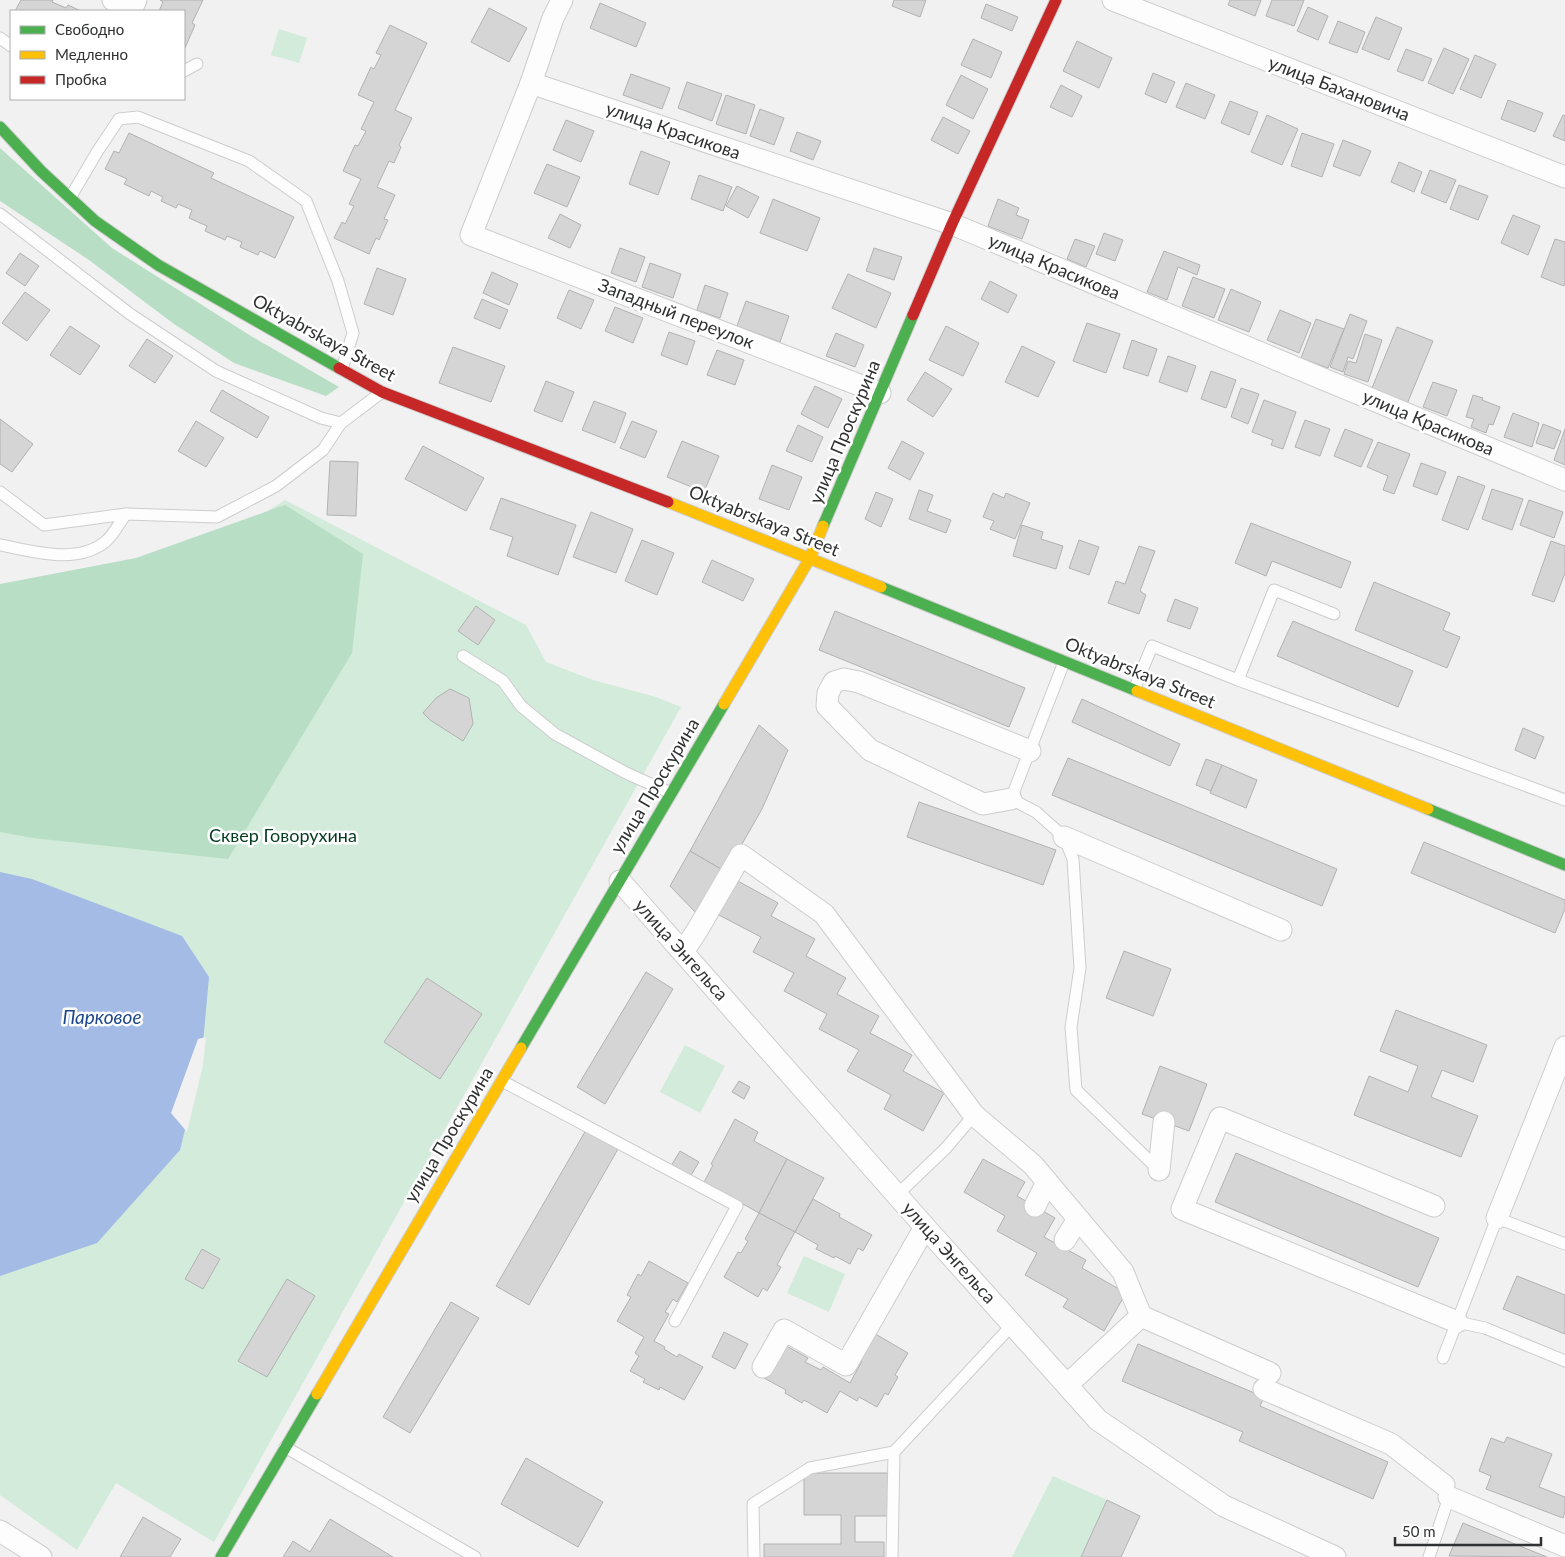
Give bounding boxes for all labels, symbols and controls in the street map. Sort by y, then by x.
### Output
legend [10,10,185,100]
text: Свободно [55,20,124,38]
text: Медленно [55,45,128,63]
street label: улица Бахановича [1266,51,1413,125]
text: Пробка [55,70,107,88]
street label: улица Красикова [603,97,743,163]
street label: улица Красикова [985,228,1123,304]
street label: Западный переулок [595,273,758,353]
street label: Oktyabrskaya Street [249,289,400,386]
street label: улица Проскурина [804,356,884,507]
street label: улица Красикова [1359,384,1497,460]
street label: Oktyabrskaya Street [686,480,843,560]
street label: Oktyabrskaya Street [1062,632,1219,712]
street label: улица Проскурина [605,714,703,857]
park label: Сквер Говорухина [209,824,357,846]
street label: улица Энгельса [630,894,733,1005]
water label: Парковое [62,1005,142,1028]
street label: улица Проскурина [399,1063,497,1206]
street label: улица Энгельса [898,1197,1001,1308]
scale bar [1395,1514,1541,1546]
text: 50 m [1402,1522,1436,1540]

